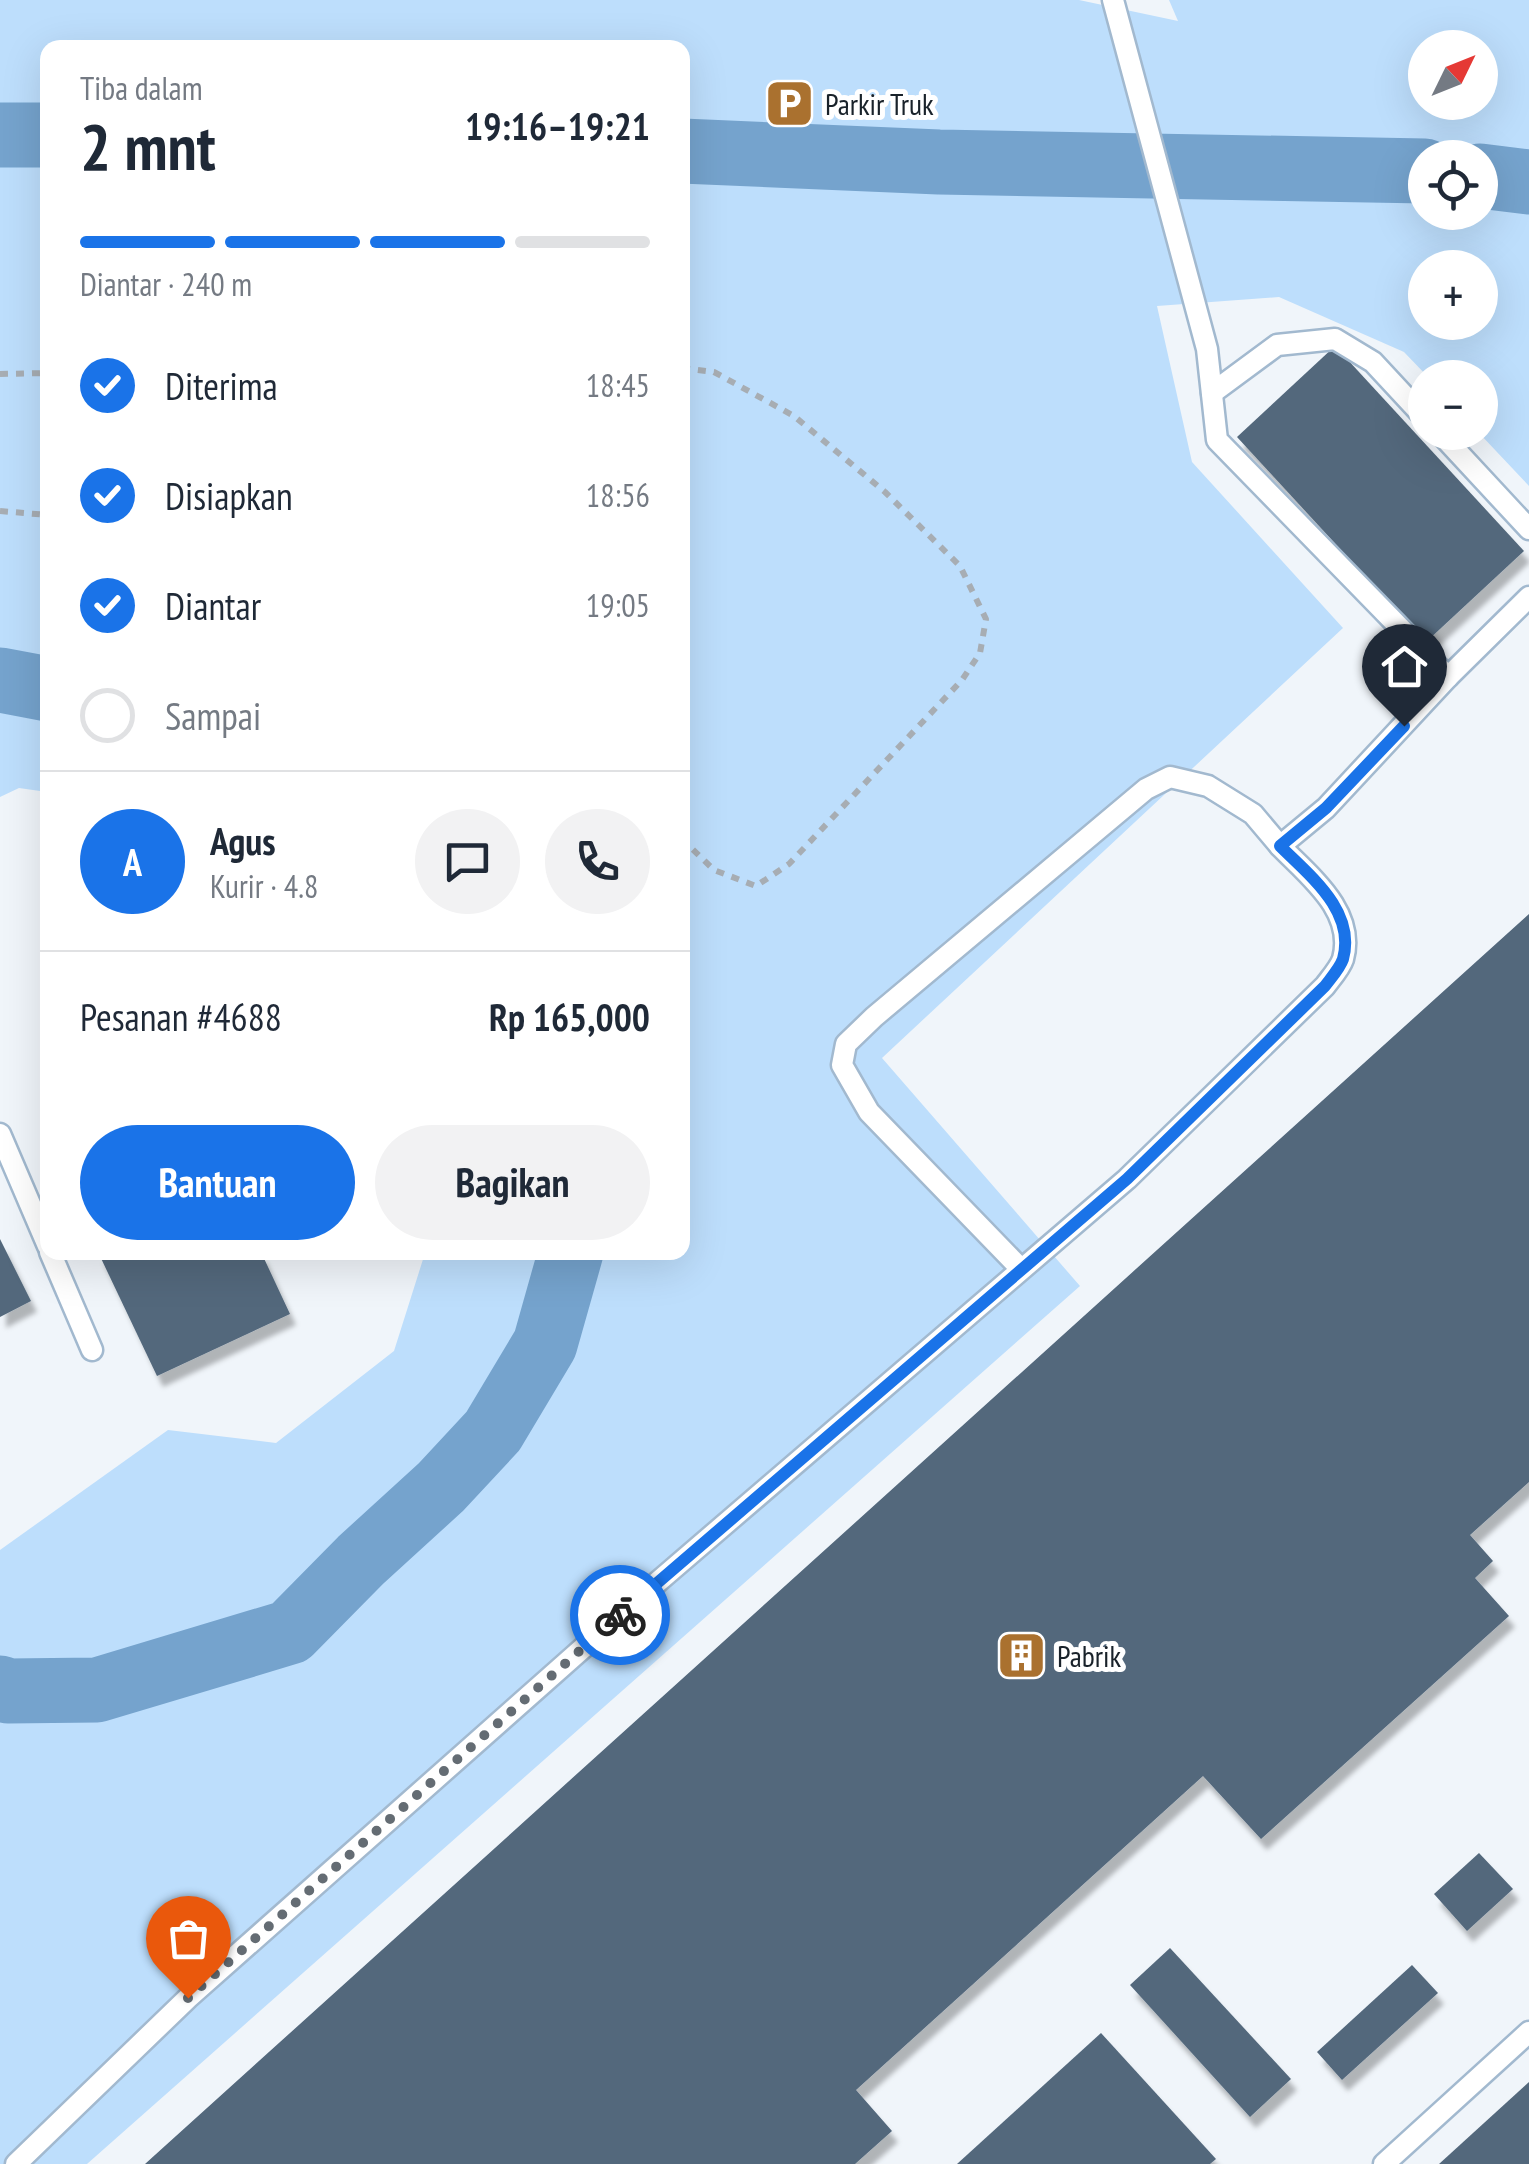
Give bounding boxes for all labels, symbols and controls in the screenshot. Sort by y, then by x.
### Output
north arrow [1408,30,1498,120]
map controls [1408,30,1498,450]
text: Tiba dalam [80,67,202,109]
parking icon: Parkir Truk [764,77,816,129]
place label: Parkir Truk [825,84,934,123]
text: 19:16–19:21 [465,101,650,150]
text: 2 mnt [80,104,216,188]
button: locate [1408,140,1498,230]
button: + [1408,250,1498,340]
text: Diantar · 240 m [80,263,252,305]
icon: check [80,358,135,413]
button: − [1408,360,1498,450]
text: Diterima [165,361,278,410]
text: 18:45 [586,364,650,406]
icon: check [80,468,135,523]
text: Disiapkan [165,471,293,520]
text: 18:56 [586,474,650,516]
icon: check [80,578,135,633]
text: Diantar [165,581,261,630]
text: 19:05 [586,584,650,626]
pin [1362,624,1447,727]
icon: home [1377,639,1432,694]
text: Sampai [165,691,261,740]
button: chat [415,809,520,914]
button: phone [545,809,650,914]
text: Agus [210,816,276,865]
text: A [123,837,142,886]
text: Kurir · 4.8 [210,865,318,907]
text: Pesanan #4688 [80,992,282,1041]
text: Rp 165,000 [489,992,650,1041]
button: Bantuan [80,1125,355,1240]
button: Bagikan [375,1125,650,1240]
courier [570,1565,670,1665]
icon: bike [593,1588,648,1643]
building icon: Pabrik [996,1629,1048,1681]
place label: Pabrik [1057,1636,1121,1675]
pin [146,1896,231,1999]
icon: bag [161,1911,216,1966]

